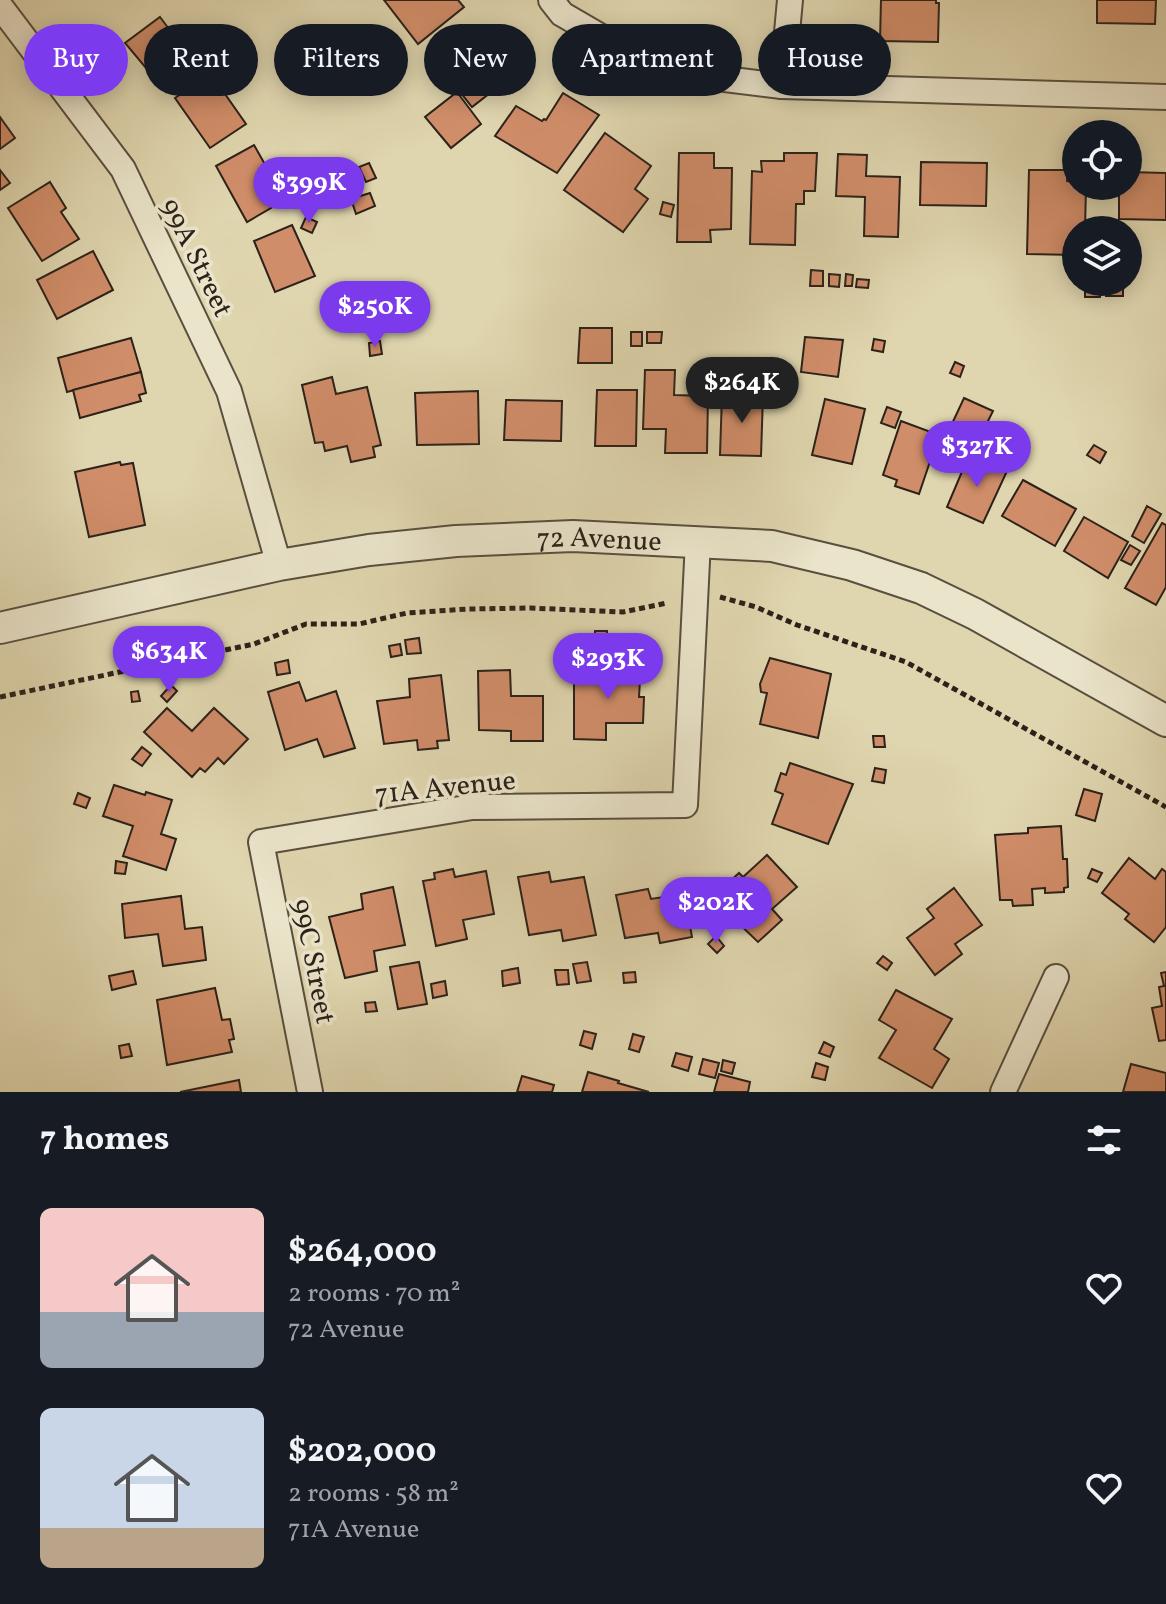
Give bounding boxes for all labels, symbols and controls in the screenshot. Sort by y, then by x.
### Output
chip: Buy [24,24,128,96]
chip: Rent [144,24,258,96]
chip: Filters [274,24,408,96]
chip: New [424,24,536,96]
chip: Apartment [552,24,742,96]
chip: House [758,24,891,96]
map controls [1062,120,1142,296]
button: locate [1062,120,1142,200]
pin: $399K [253,157,365,225]
text: $399K [271,165,347,201]
street label: 99A Street [150,192,241,324]
button: layers [1062,216,1142,296]
pin: $250K [319,281,431,349]
text: $250K [337,289,413,325]
pin: $264K [686,357,798,425]
text: $264K [704,365,780,401]
pin: $327K [921,421,1033,489]
text: $327K [941,429,1013,465]
street label: 72 Avenue [536,519,663,562]
pin: $634K [113,626,225,694]
pin: $293K [552,633,664,701]
text: $634K [131,634,207,670]
text: $293K [571,641,645,677]
street label: 71A Avenue [373,762,518,815]
pin: $202K [660,877,772,945]
text: $202K [678,885,754,921]
street label: 99C Street [281,896,344,1027]
text: 7 homes [40,1117,169,1164]
icon: filters [1082,1118,1126,1162]
text: $264,000 [288,1229,437,1276]
icon: home [104,1240,200,1336]
icon: heart [1082,1266,1126,1310]
text: 2 rooms · 70 m² [288,1276,460,1312]
text: 72 Avenue [288,1312,404,1348]
text: $202,000 [288,1429,436,1476]
icon: home [104,1440,200,1536]
icon: heart [1082,1466,1126,1510]
text: 2 rooms · 58 m² [288,1476,459,1512]
text: 71A Avenue [288,1512,419,1548]

